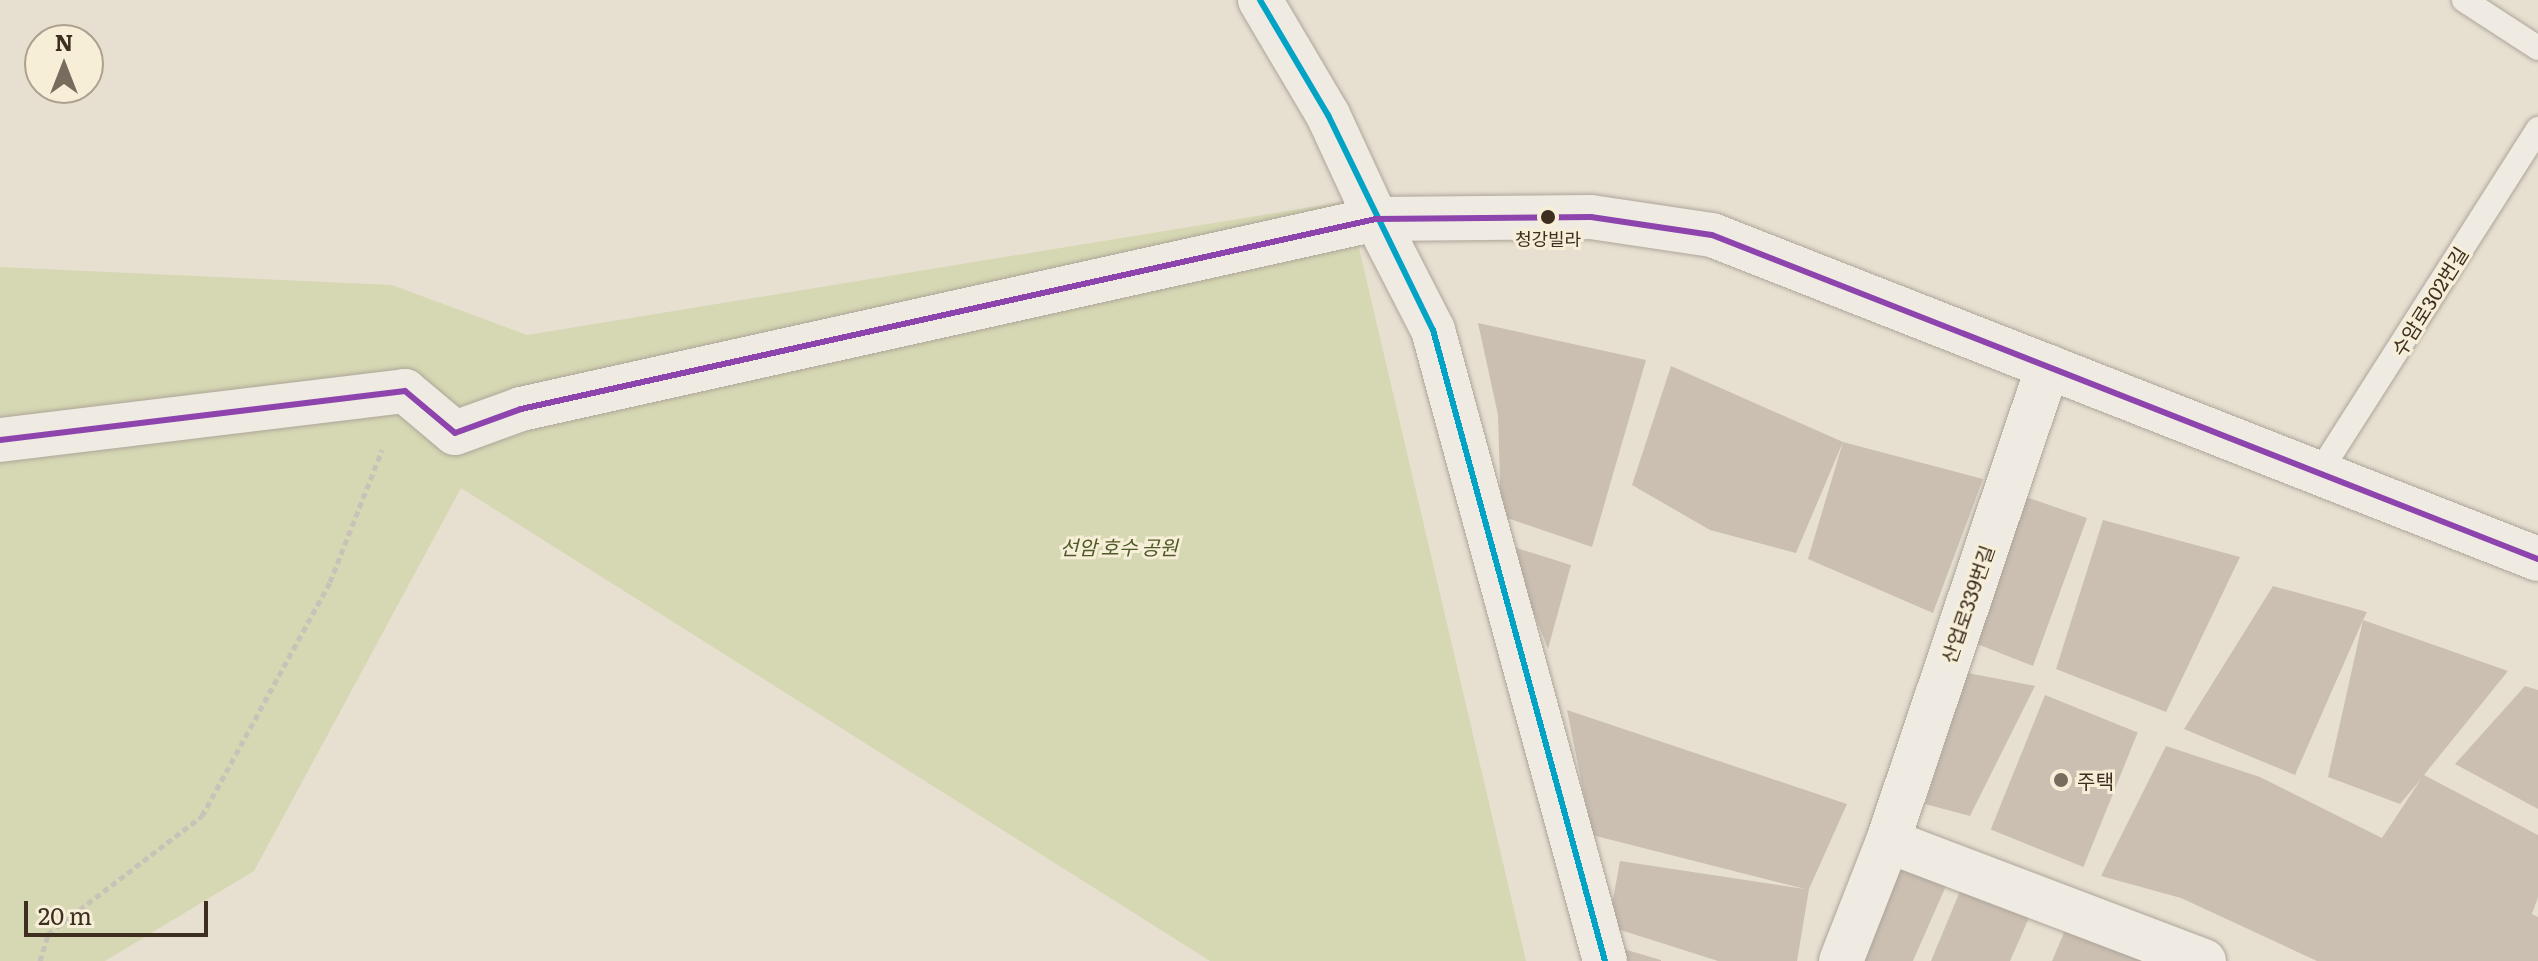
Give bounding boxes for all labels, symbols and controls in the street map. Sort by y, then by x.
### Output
north arrow [24,24,104,104]
text: N [55,25,73,58]
marker: 청강빌라 [1540,209,1556,225]
place label: 청강빌라 [1515,228,1581,250]
street label: 수암로302번길 [2386,242,2472,360]
park label: 선암 호수 공원 [1060,534,1178,558]
street label: 산업로339번길 [1936,542,1998,666]
place label: 주택 [2077,768,2114,792]
marker: 주택 [2052,771,2070,789]
scale bar [28,885,212,935]
text: 20 m [38,897,92,932]

